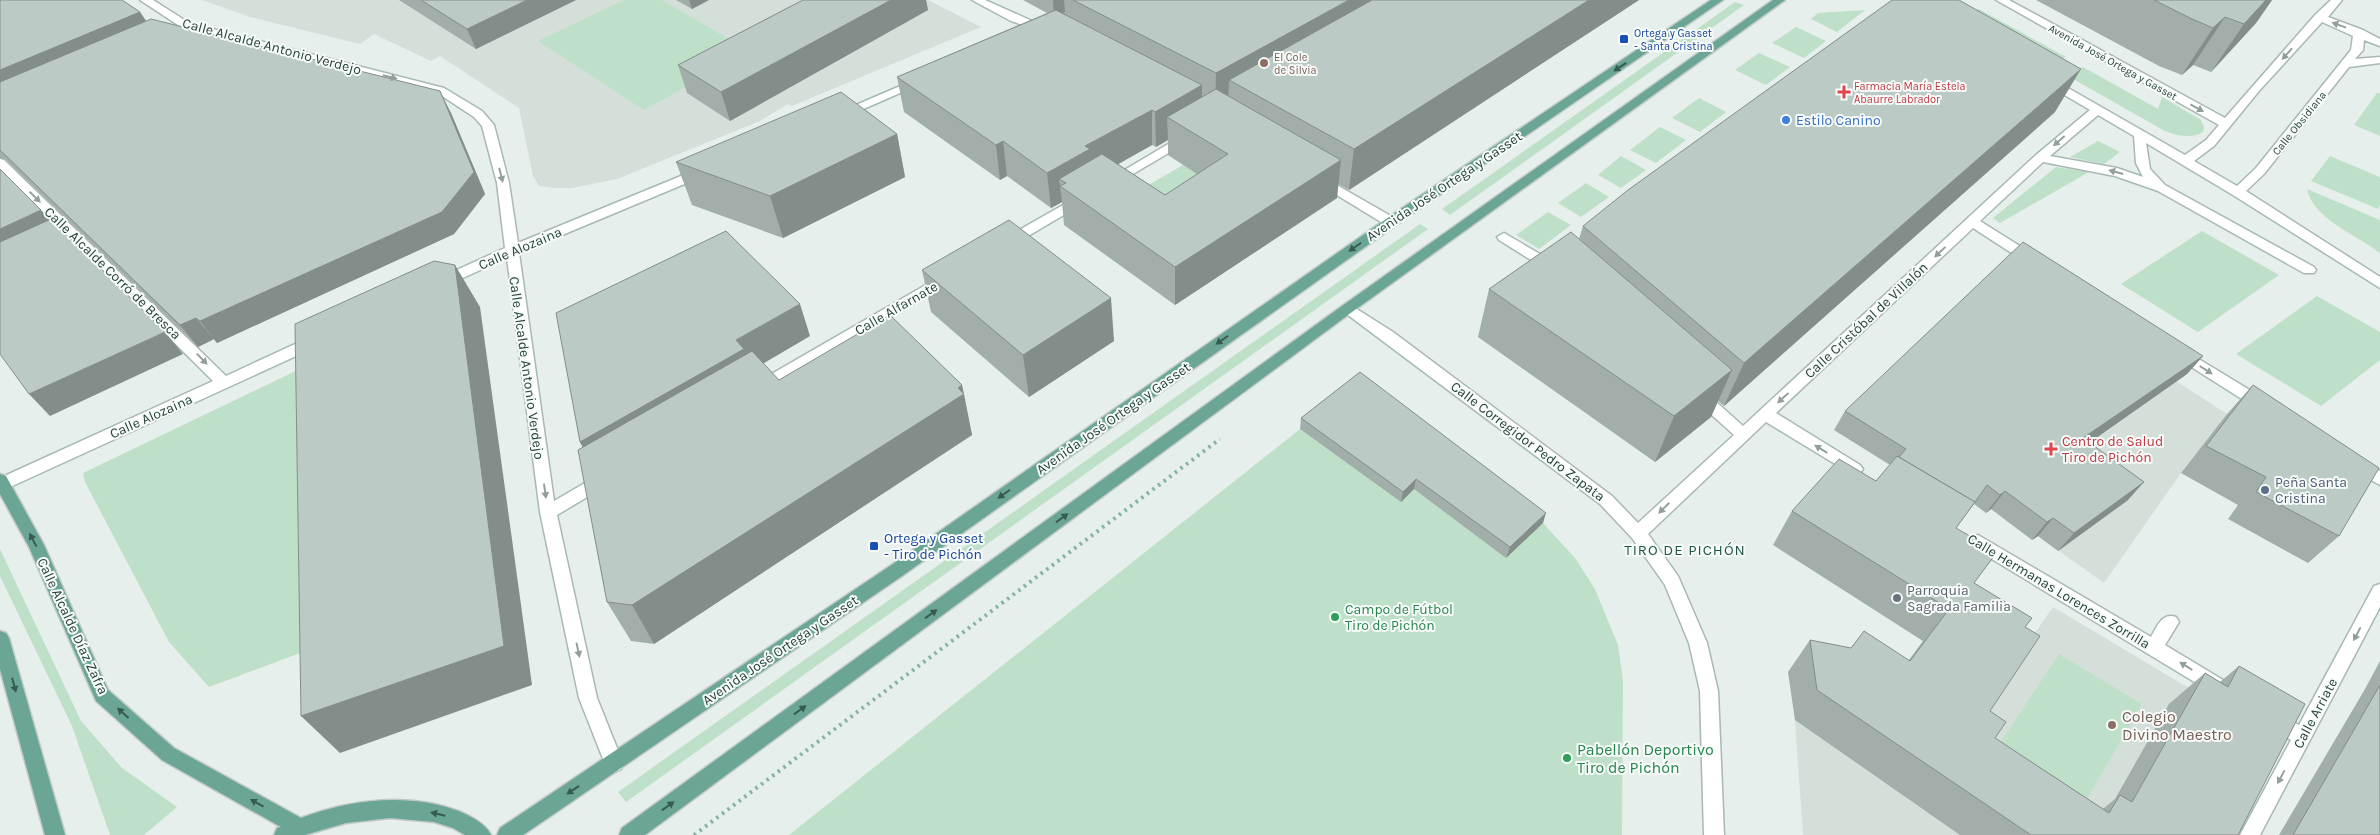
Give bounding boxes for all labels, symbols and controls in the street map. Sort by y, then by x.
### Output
street label: Calle Alcalde Antonio Verdejo [181,14,363,79]
one-way arrow [2332,21,2347,28]
street label: Avenida José Ortega y Gasset [2046,22,2179,103]
place label: Ortega y Gasset - Santa Cristina [1634,27,1712,53]
marker: Ortega y Gasset - Santa Cristina [1618,33,1630,45]
one-way arrow [2281,47,2293,59]
place label: El Cole de Silvia [1274,51,1317,77]
marker: El Cole de Silvia [1258,57,1270,69]
one-way arrow [1613,62,1627,72]
one-way arrow [383,74,398,82]
place label: Farmacia María Estela Abaurre Labrador [1854,80,1966,106]
marker: Farmacia María Estela Abaurre Labrador [1838,86,1850,98]
street label: Calle Obsidiana [2270,89,2329,158]
one-way arrow [2190,104,2205,112]
place label: Estilo Canino [1796,112,1881,129]
marker: Estilo Canino [1780,114,1792,126]
street label: Avenida José Ortega y Gasset [1363,128,1525,245]
one-way arrow [2054,135,2066,147]
one-way arrow [497,167,505,182]
one-way arrow [2108,168,2123,176]
one-way arrow [29,191,41,203]
street label: Calle Alcalde Corró de Bresca [41,203,185,343]
street label: Calle Alozaina [476,223,564,274]
one-way arrow [1348,242,1362,252]
one-way arrow [1934,246,1947,257]
street label: Calle Cristóbal de Villalón [1801,259,1932,382]
street label: Calle Alcalde Antonio Verdejo [505,276,548,461]
street label: Calle Alfarnate [852,278,941,339]
one-way arrow [1216,335,1229,345]
one-way arrow [196,353,208,365]
street label: Avenida José Ortega y Gasset [1033,359,1194,478]
one-way arrow [2199,365,2212,374]
street label: Calle Corregidor Pedro Zapata [1447,378,1608,505]
street label: Calle Alozaina [107,391,195,442]
one-way arrow [1777,392,1789,404]
place label: Centro de Salud Tiro de Pichón [2062,433,2163,466]
marker: Centro de Salud Tiro de Pichón [2044,442,2058,456]
one-way arrow [1814,445,1827,454]
place label: Peña Santa Cristina [2275,474,2347,507]
one-way arrow [541,484,549,500]
marker: Peña Santa Cristina [2259,484,2271,496]
one-way arrow [998,489,1011,500]
one-way arrow [1658,502,1670,514]
one-way arrow [1055,513,1069,523]
place label: Ortega y Gasset - Tiro de Pichón [884,530,983,563]
street label: Calle Hermanas Lorences Zorrilla [1965,530,2153,653]
one-way arrow [29,532,37,547]
marker: Ortega y Gasset - Tiro de Pichón [868,540,880,552]
district label: TIRO DE PICHÓN [1624,541,1746,559]
street label: Calle Alcalde Díaz Zafra [33,555,112,697]
place label: Parroquia Sagrada Familia [1907,582,2011,615]
street label: Avenida José Ortega y Gasset [699,592,861,709]
marker: Parroquia Sagrada Familia [1891,592,1903,604]
place label: Campo de Fútbol Tiro de Pichón [1345,601,1453,634]
one-way arrow [924,609,938,619]
marker: Campo de Fútbol Tiro de Pichón [1329,611,1341,623]
one-way arrow [2353,627,2361,641]
one-way arrow [574,643,582,658]
one-way arrow [2179,662,2192,671]
street label: Calle Arriate [2290,675,2341,751]
one-way arrow [10,677,18,692]
one-way arrow [793,705,806,715]
place label: Colegio Divino Maestro [2122,707,2232,744]
one-way arrow [116,708,129,719]
marker: Colegio Divino Maestro [2106,719,2118,731]
place label: Pabellón Deportivo Tiro de Pichón [1577,740,1714,777]
marker: Pabellón Deportivo Tiro de Pichón [1561,752,1573,764]
one-way arrow [2277,770,2285,785]
one-way arrow [566,785,580,795]
one-way arrow [250,799,263,808]
one-way arrow [662,801,675,811]
one-way arrow [430,810,445,818]

